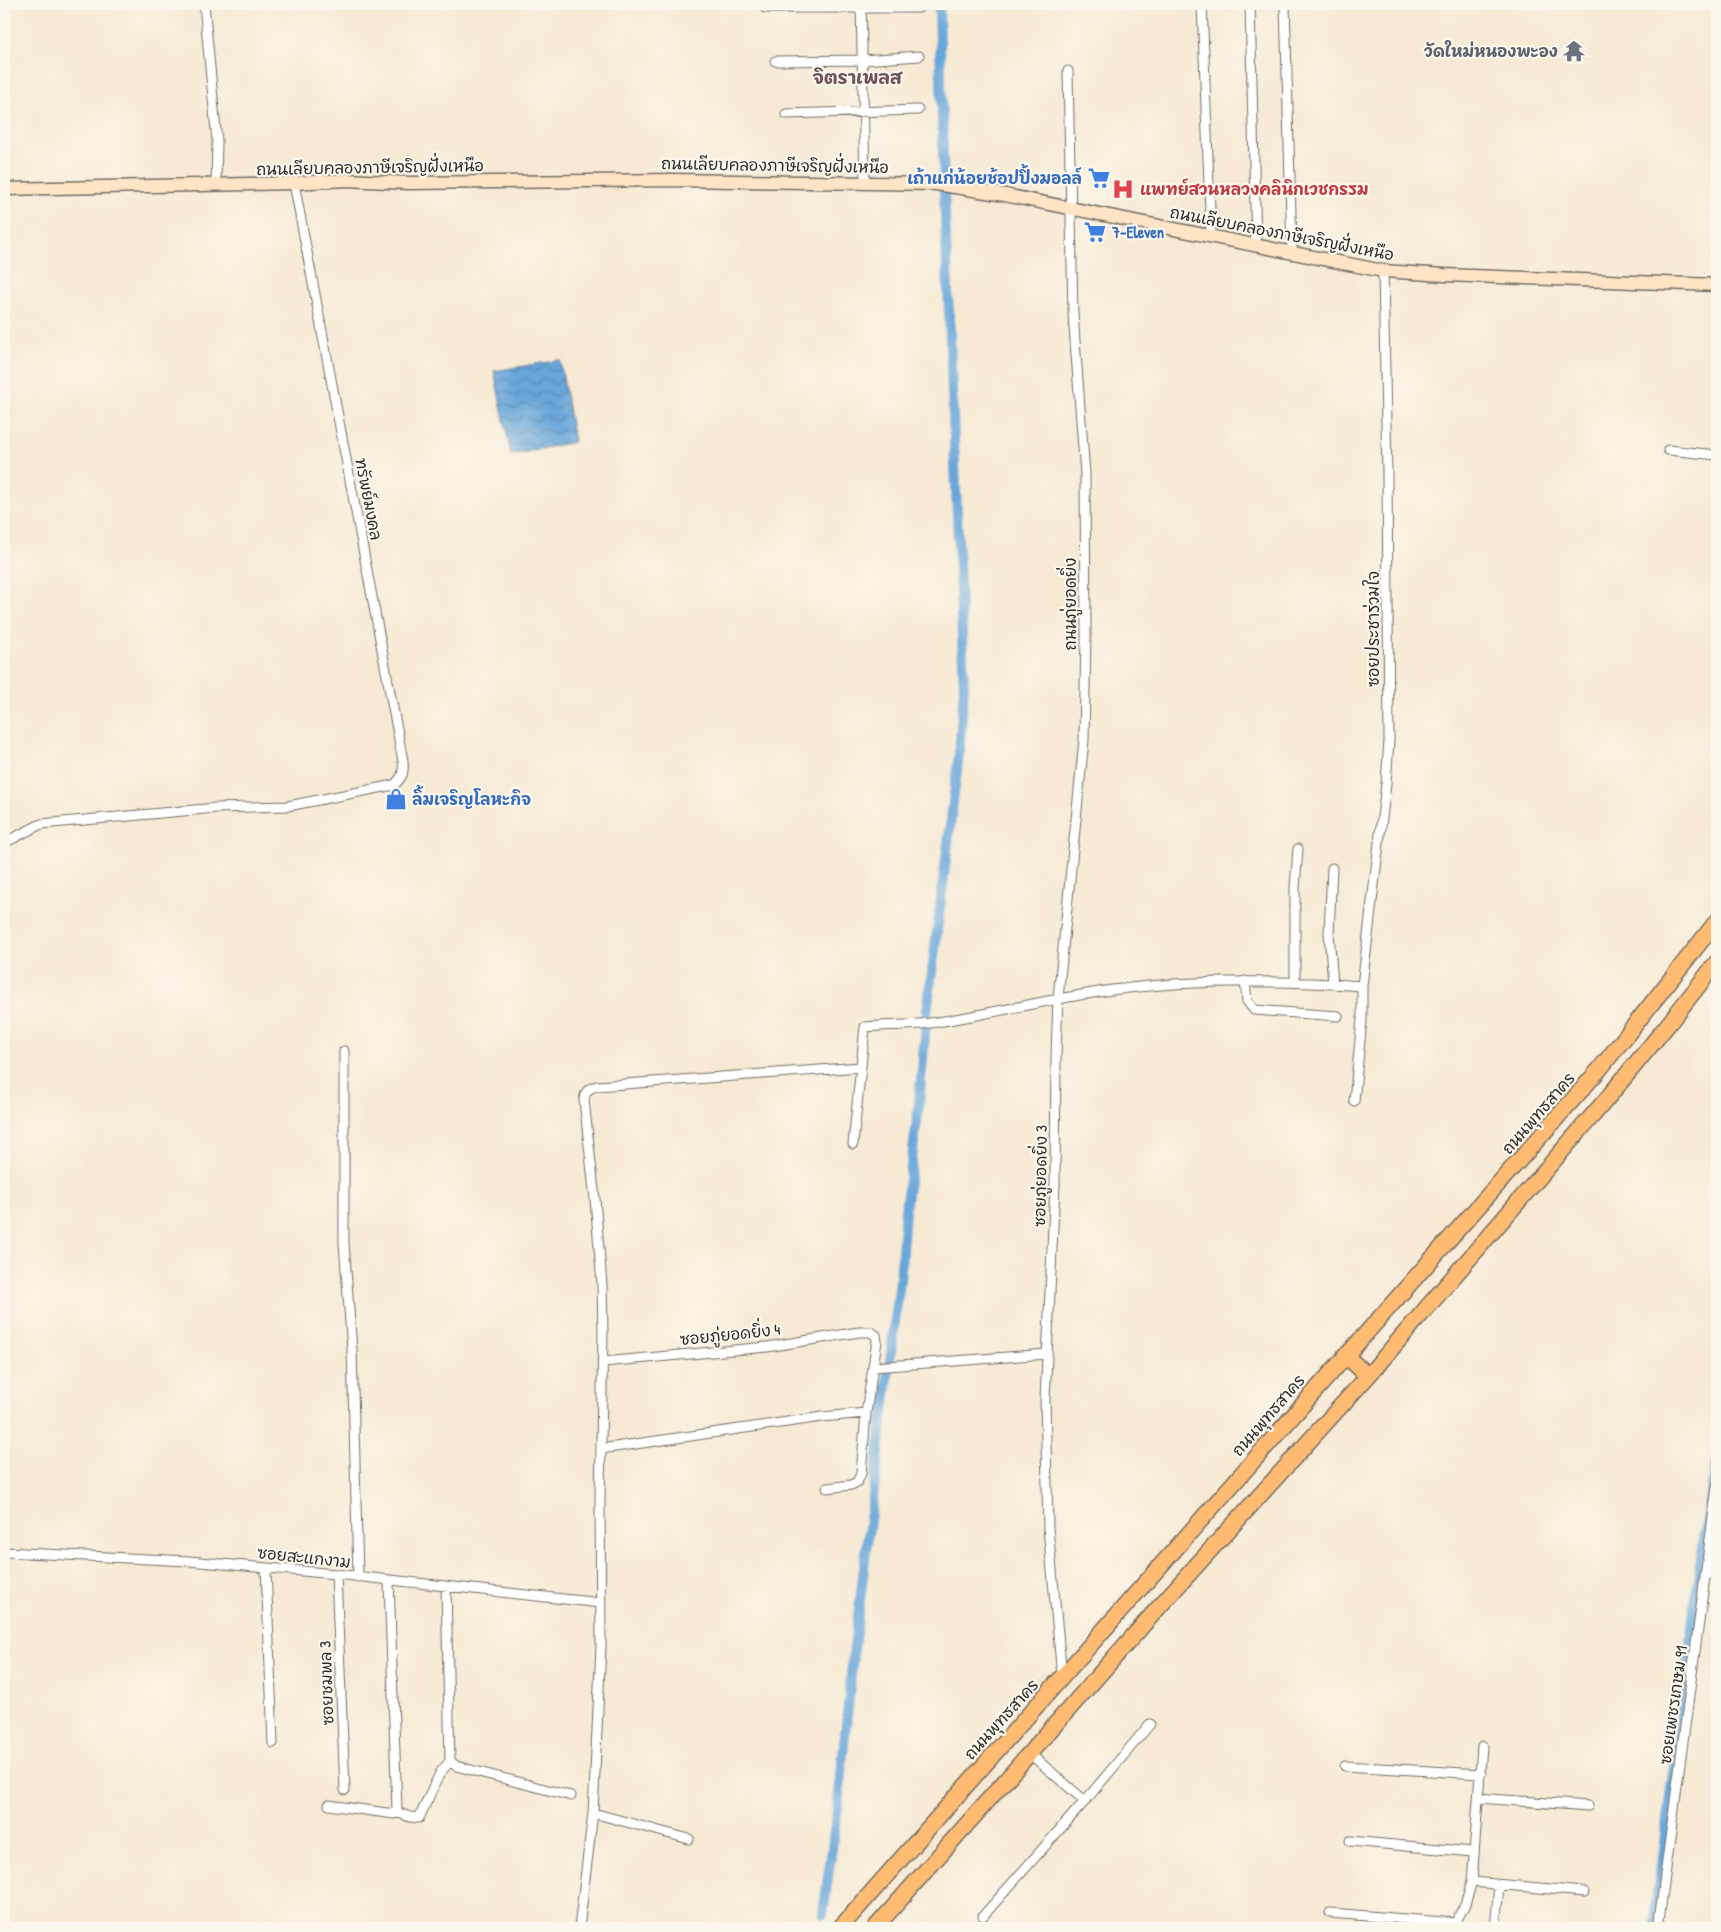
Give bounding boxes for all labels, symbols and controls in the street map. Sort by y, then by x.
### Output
temple icon: วัดใหม่หนองพะอง [1561,38,1587,64]
place label: วัดใหม่หนองพะอง [1424,40,1558,62]
district label: จิตราเพลส [812,65,903,90]
street label: ถนนเลียบคลองภาษีเจริญฝั่งเหนือ [661,149,889,178]
street label: ถนนเลียบคลองภาษีเจริญฝั่งเหนือ [256,151,484,180]
place label: เถ้าแก่น้อยช้อปปิ้งมอลล์ [907,163,1082,189]
supermarket icon: เถ้าแก่น้อยช้อปปิ้งมอลล์ [1086,165,1112,191]
hospital icon: แพทย์สวนหลวงคลินิกเวชกรรม [1110,176,1136,202]
place label: แพทย์สวนหลวงคลินิกเวชกรรม [1140,178,1369,200]
street label: ถนนเลียบคลองภาษีเจริญฝั่งเหนือ [1168,197,1397,266]
supermarket icon: 7-Eleven [1082,219,1108,245]
place label: 7-Eleven [1111,221,1164,243]
street label: ทรัพย์มงคล [350,456,388,542]
street label: ถนนภู่ยอดยิ่ง [1056,558,1083,650]
street label: ซอยประชาร่วมใจ [1362,571,1384,687]
place label: ลิ้มเจริญโลหะกิจ [412,784,531,810]
shop icon: ลิ้มเจริญโลหะกิจ [383,786,409,812]
street label: ถนนพุทธสาคร [1496,1068,1581,1160]
street label: ซอยภู่ยอดยิ่ง 3 [1025,1125,1054,1227]
street label: ซอยภู่ยอดยิ่ง 4 [678,1314,781,1352]
street label: ถนนพุทธสาคร [1226,1370,1311,1462]
street label: ซอยสะแกงาม [256,1541,352,1573]
street label: ซอยชมพล 3 [314,1640,338,1726]
street label: ซอยเพชรเกษม 91 [1654,1644,1692,1766]
street label: ถนนพุทธสาคร [959,1674,1045,1765]

